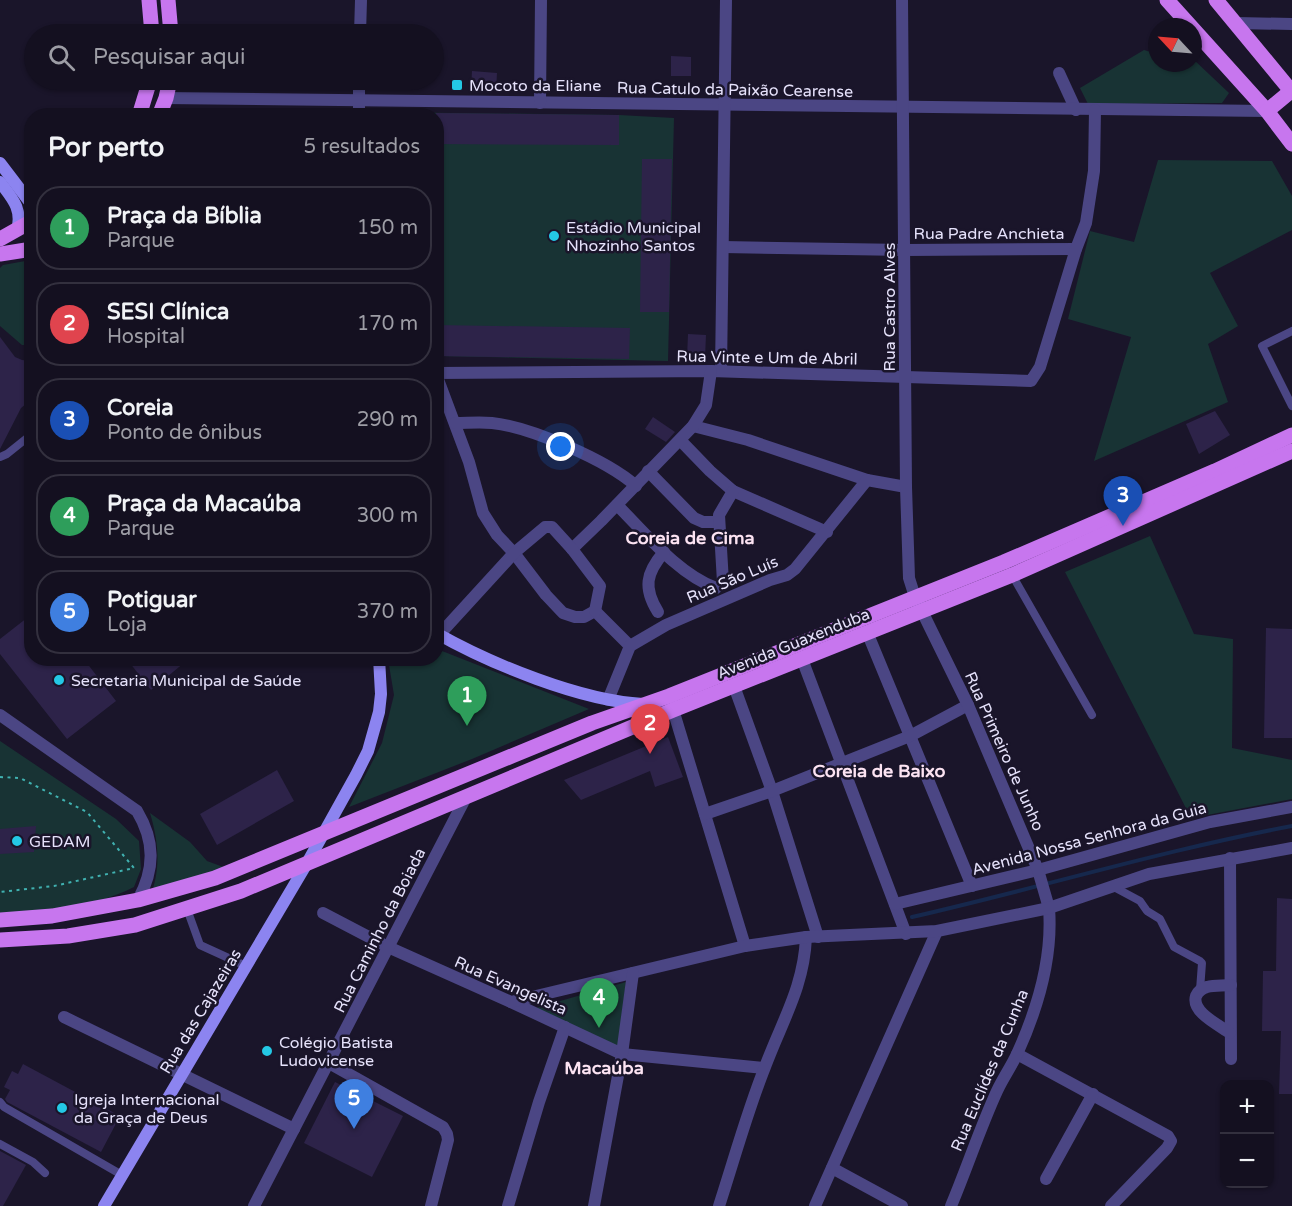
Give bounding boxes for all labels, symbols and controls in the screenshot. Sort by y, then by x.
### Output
north arrow [1148,18,1202,72]
search box [24,24,444,90]
icon: search [45,41,78,74]
text: Pesquisar aqui [93,44,245,70]
place label: Mocoto da Eliane [469,76,601,96]
marker: Mocoto da Eliane [450,78,464,92]
street label: Rua Catulo da Paixão Cearense [617,78,853,102]
text: Por perto [48,132,164,163]
text: 5 resultados [304,135,420,159]
text: Praça da Bíblia [107,203,262,229]
text: 1 [63,216,76,240]
text: 150 m [357,216,418,240]
place label: Estádio Municipal Nhozinho Santos [566,218,701,256]
street label: Rua Padre Anchieta [914,224,1064,244]
text: Parque [107,229,175,253]
marker: Estádio Municipal Nhozinho Santos [547,229,561,243]
street label: Rua Castro Alves [880,243,900,371]
text: SESI Clínica [107,299,229,325]
text: 2 [63,312,76,336]
text: 170 m [357,312,418,336]
text: Hospital [107,325,185,349]
street label: Rua Vinte e Um de Abril [676,346,858,370]
text: Coreia [107,395,174,421]
text: 3 [63,408,76,432]
text: 290 m [357,408,418,432]
text: Ponto de ônibus [107,421,262,445]
your location [546,432,575,461]
pin: 3 [1104,476,1142,526]
text: Praça da Macaúba [107,491,301,517]
text: 4 [63,504,76,528]
text: 300 m [357,504,418,528]
text: Parque [107,517,175,541]
district label: Coreia de Cima [625,527,755,549]
street label: Rua São Luís [684,552,781,608]
text: Potiguar [107,587,197,613]
text: 5 [63,600,76,624]
text: 370 m [357,600,418,624]
street label: Avenida Guaxenduba [714,604,873,684]
text: Loja [107,613,147,637]
street label: Rua Primeiro de Junho [960,669,1048,834]
place label: Secretaria Municipal de Saúde [71,671,301,691]
marker: Secretaria Municipal de Saúde [52,673,66,687]
pin: 1 [448,676,486,726]
pin: 2 [630,704,670,754]
district label: Coreia de Baixo [812,760,946,782]
street label: Avenida Nossa Senhora da Guia [970,798,1209,880]
place label: GEDAM [29,832,91,852]
marker: GEDAM [10,834,24,848]
street label: Rua Caminho da Boiada [330,845,430,1016]
street label: Rua das Cajazeiras [156,945,246,1078]
street label: Rua Evangelista [451,952,570,1020]
pin: 4 [580,978,618,1028]
street label: Rua Euclídes da Cunha [947,986,1033,1154]
place label: Colégio Batista Ludovicense [279,1033,393,1071]
marker: Colégio Batista Ludovicense [260,1044,274,1058]
district label: Macaúba [564,1057,644,1079]
pin: 5 [334,1080,374,1129]
map controls [1220,1080,1274,1188]
button: + [1220,1080,1274,1134]
place label: Igreja Internacional da Graça de Deus [74,1090,219,1128]
marker: Igreja Internacional da Graça de Deus [55,1101,69,1115]
button: − [1220,1134,1274,1188]

